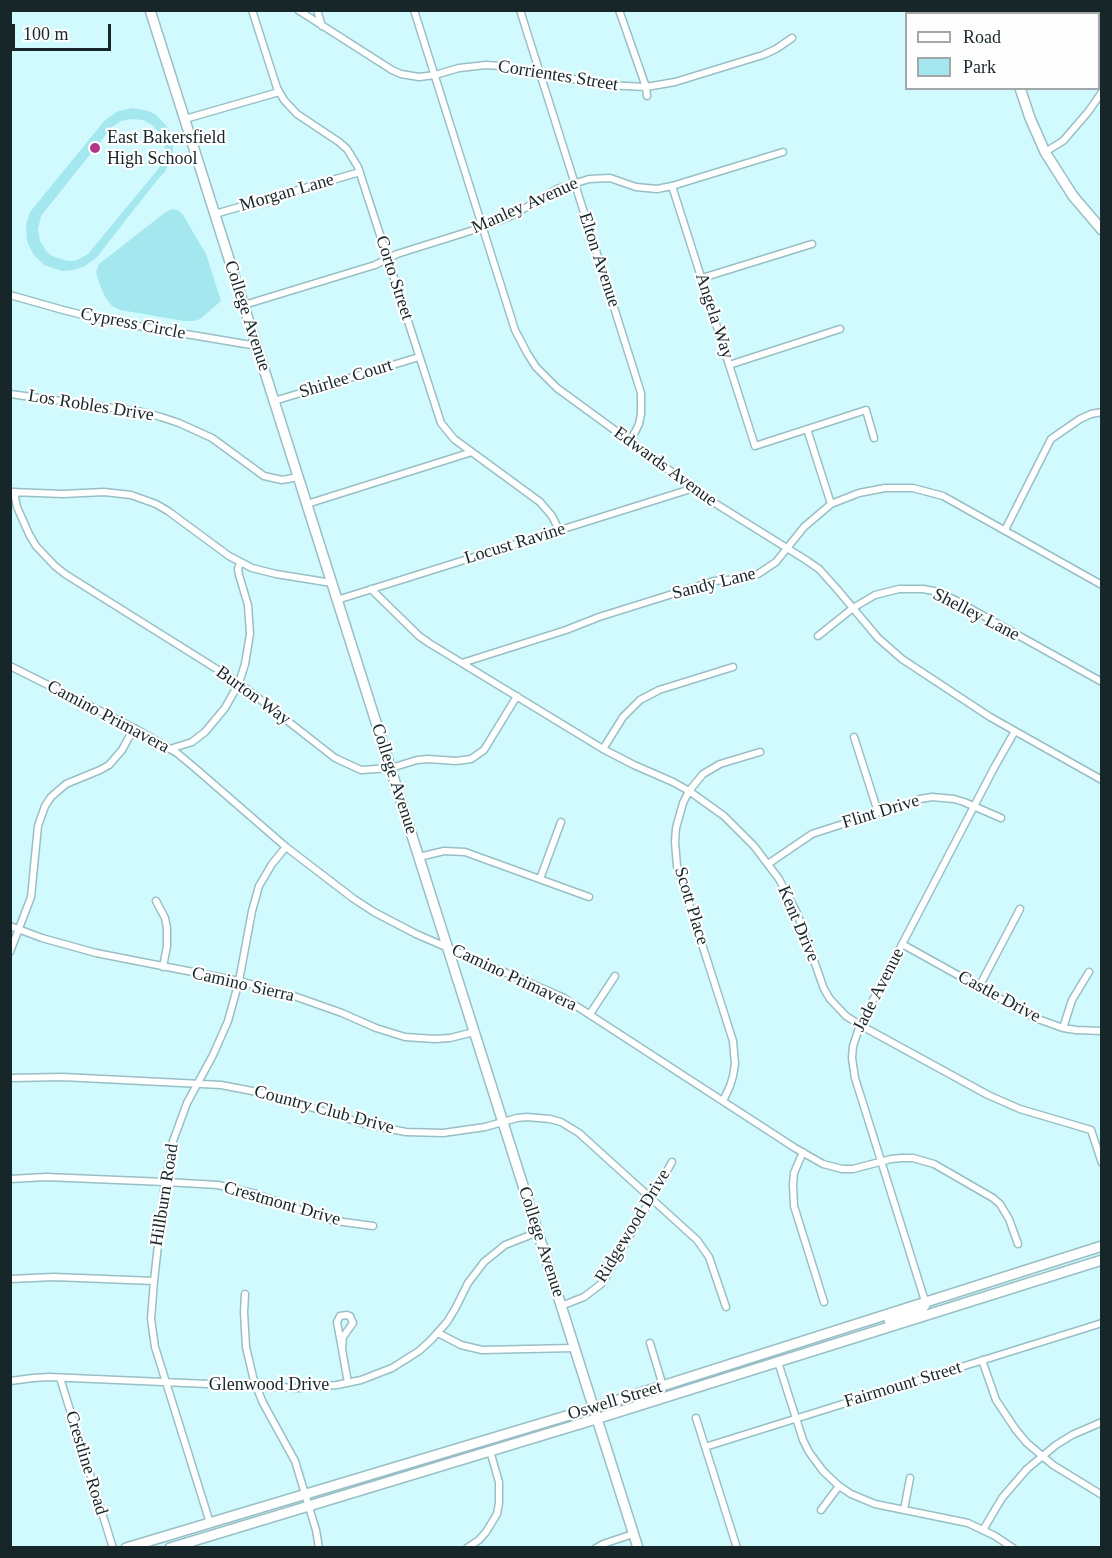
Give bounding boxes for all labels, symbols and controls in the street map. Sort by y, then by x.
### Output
scale bar [15,12,114,50]
legend [905,12,1100,90]
text: 100 m [23,24,69,44]
text: Road [963,27,1001,47]
street label: Corrientes Street [496,56,620,96]
text: Park [963,57,996,77]
place label: East Bakersfield High School [107,127,225,170]
marker: East Bakersfield High School [88,141,102,155]
street label: Morgan Lane [237,169,337,217]
street label: Manley Avenue [468,173,582,239]
street label: Elton Avenue [574,210,624,310]
street label: Corto Street [370,233,418,323]
street label: College Avenue [219,258,275,374]
street label: Angela Way [690,270,738,362]
street label: Cypress Circle [79,303,187,345]
street label: Shirlee Court [297,355,395,403]
street label: Los Robles Drive [27,385,155,427]
street label: Edwards Avenue [609,422,721,512]
street label: Locust Ravine [462,518,568,570]
street label: Sandy Lane [670,563,758,605]
street label: Shelley Lane [929,584,1023,646]
street label: Burton Way [211,662,295,730]
street label: Camino Primavera [43,676,173,758]
street label: College Avenue [366,721,422,837]
street label: Flint Drive [840,790,922,834]
street label: Scott Place [669,864,713,948]
street label: Kent Drive [772,883,824,965]
street label: Camino Primavera [448,940,580,1016]
street label: Jade Avenue [849,945,909,1035]
street label: Camino Sierra [190,963,296,1007]
street label: Castle Drive [954,966,1044,1028]
street label: Country Club Drive [252,1081,396,1139]
street label: Hillburn Road [146,1142,184,1248]
street label: Ridgewood Drive [591,1165,675,1287]
street label: Crestmont Drive [221,1177,343,1231]
street label: College Avenue [513,1184,569,1300]
street label: Fairmount Street [842,1357,964,1413]
street label: Glenwood Drive [209,1374,329,1396]
street label: Oswell Street [565,1376,665,1426]
street label: Crestline Road [60,1408,112,1518]

